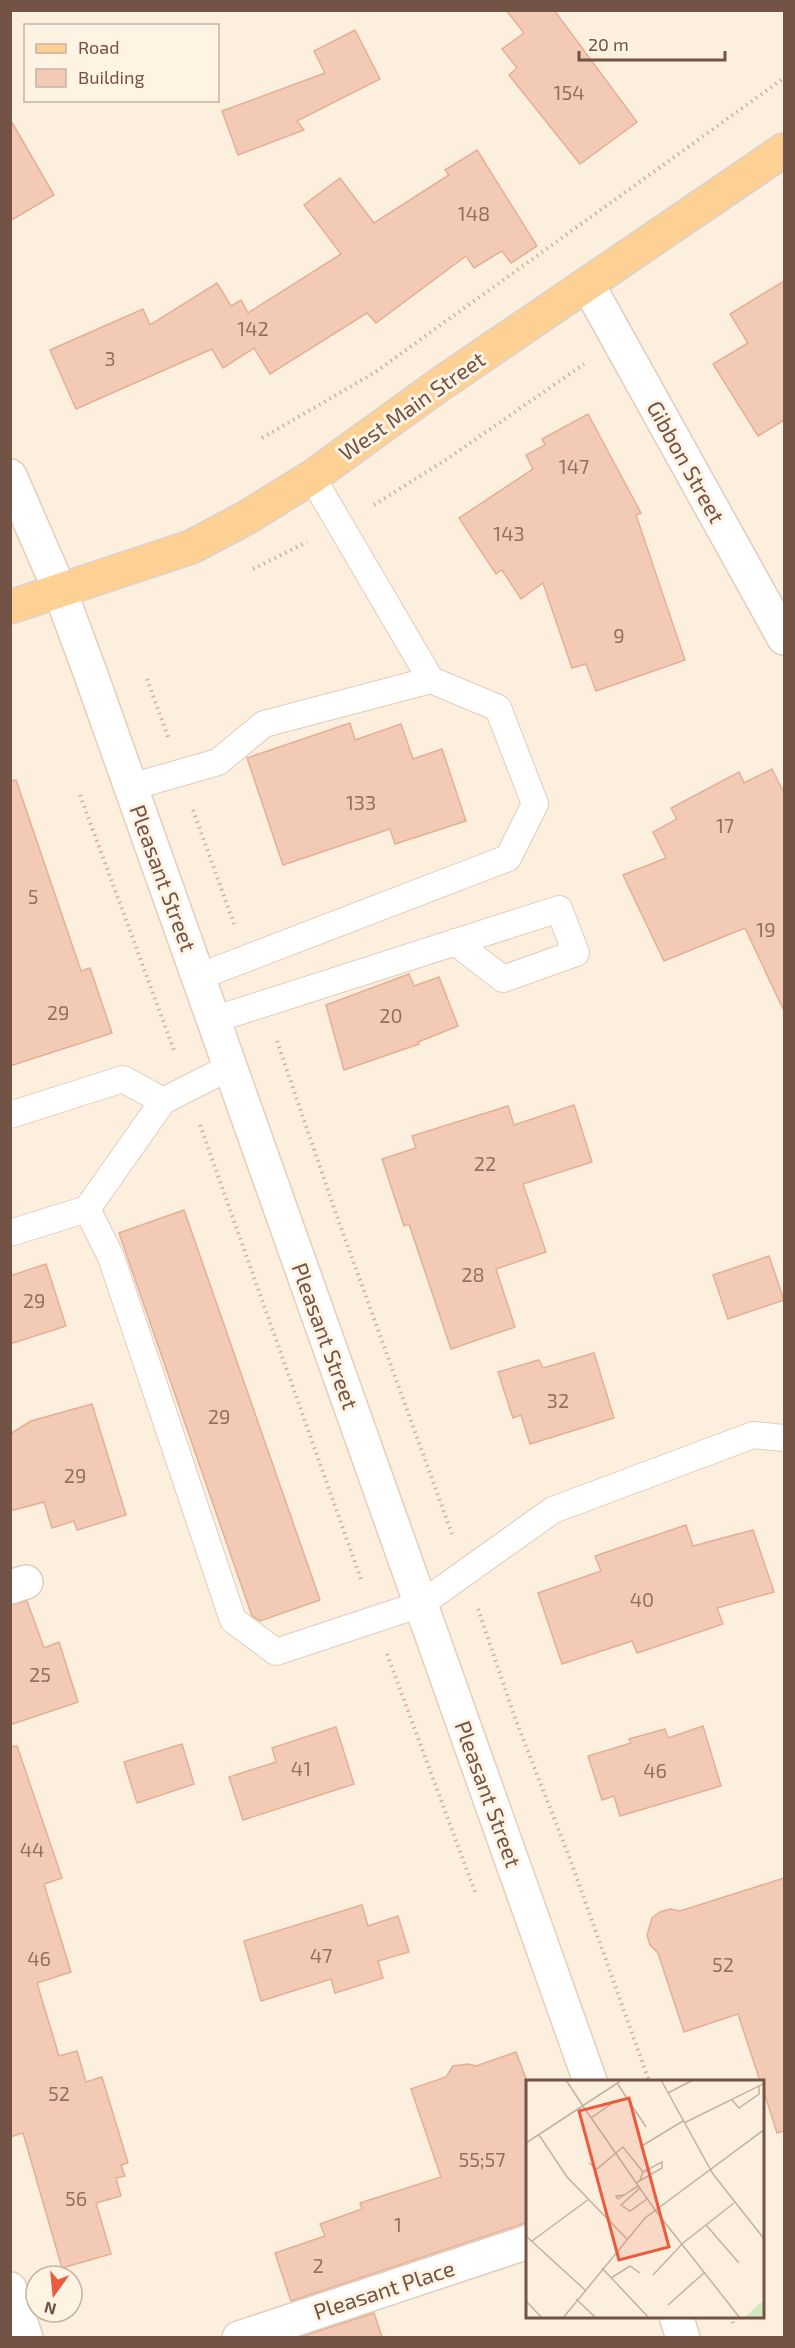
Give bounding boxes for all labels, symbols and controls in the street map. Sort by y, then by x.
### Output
legend [24,24,219,102]
scale bar [579,24,724,62]
text: 20 m [588,33,629,55]
text: Road [78,36,119,58]
text: Building [78,66,145,88]
house number: 154 [554,80,584,104]
house number: 148 [458,201,490,225]
house number: 142 [237,316,269,340]
street label: West Main Street [333,345,489,465]
house number: 3 [104,346,116,370]
street label: Gibbon Street [643,396,731,527]
house number: 147 [559,454,589,478]
house number: 143 [493,521,525,545]
house number: 9 [613,623,625,647]
house number: 133 [346,790,376,814]
street label: Pleasant Street [125,801,202,954]
house number: 17 [716,813,734,837]
house number: 5 [28,884,38,908]
house number: 19 [756,917,776,941]
house number: 29 [47,1000,69,1024]
house number: 20 [379,1003,403,1027]
house number: 22 [474,1151,496,1175]
street label: Pleasant Street [287,1259,364,1412]
house number: 28 [461,1262,485,1286]
house number: 29 [23,1288,45,1312]
house number: 32 [547,1388,569,1412]
house number: 29 [208,1404,230,1428]
house number: 29 [64,1463,86,1487]
house number: 40 [630,1587,654,1611]
house number: 25 [29,1662,51,1686]
street label: Pleasant Street [450,1717,527,1870]
house number: 41 [291,1756,311,1780]
house number: 46 [643,1758,667,1782]
house number: 44 [20,1837,44,1861]
house number: 47 [310,1943,332,1967]
house number: 46 [27,1946,51,1970]
house number: 52 [712,1952,734,1976]
inset map [526,2080,765,2318]
house number: 52 [48,2081,70,2105]
house number: 55;57 [458,2147,506,2171]
house number: 56 [65,2186,87,2210]
house number: 1 [394,2212,402,2236]
house number: 2 [312,2253,324,2277]
street label: Pleasant Place [310,2254,457,2324]
north arrow [24,2264,84,2324]
text: N [42,2298,58,2320]

